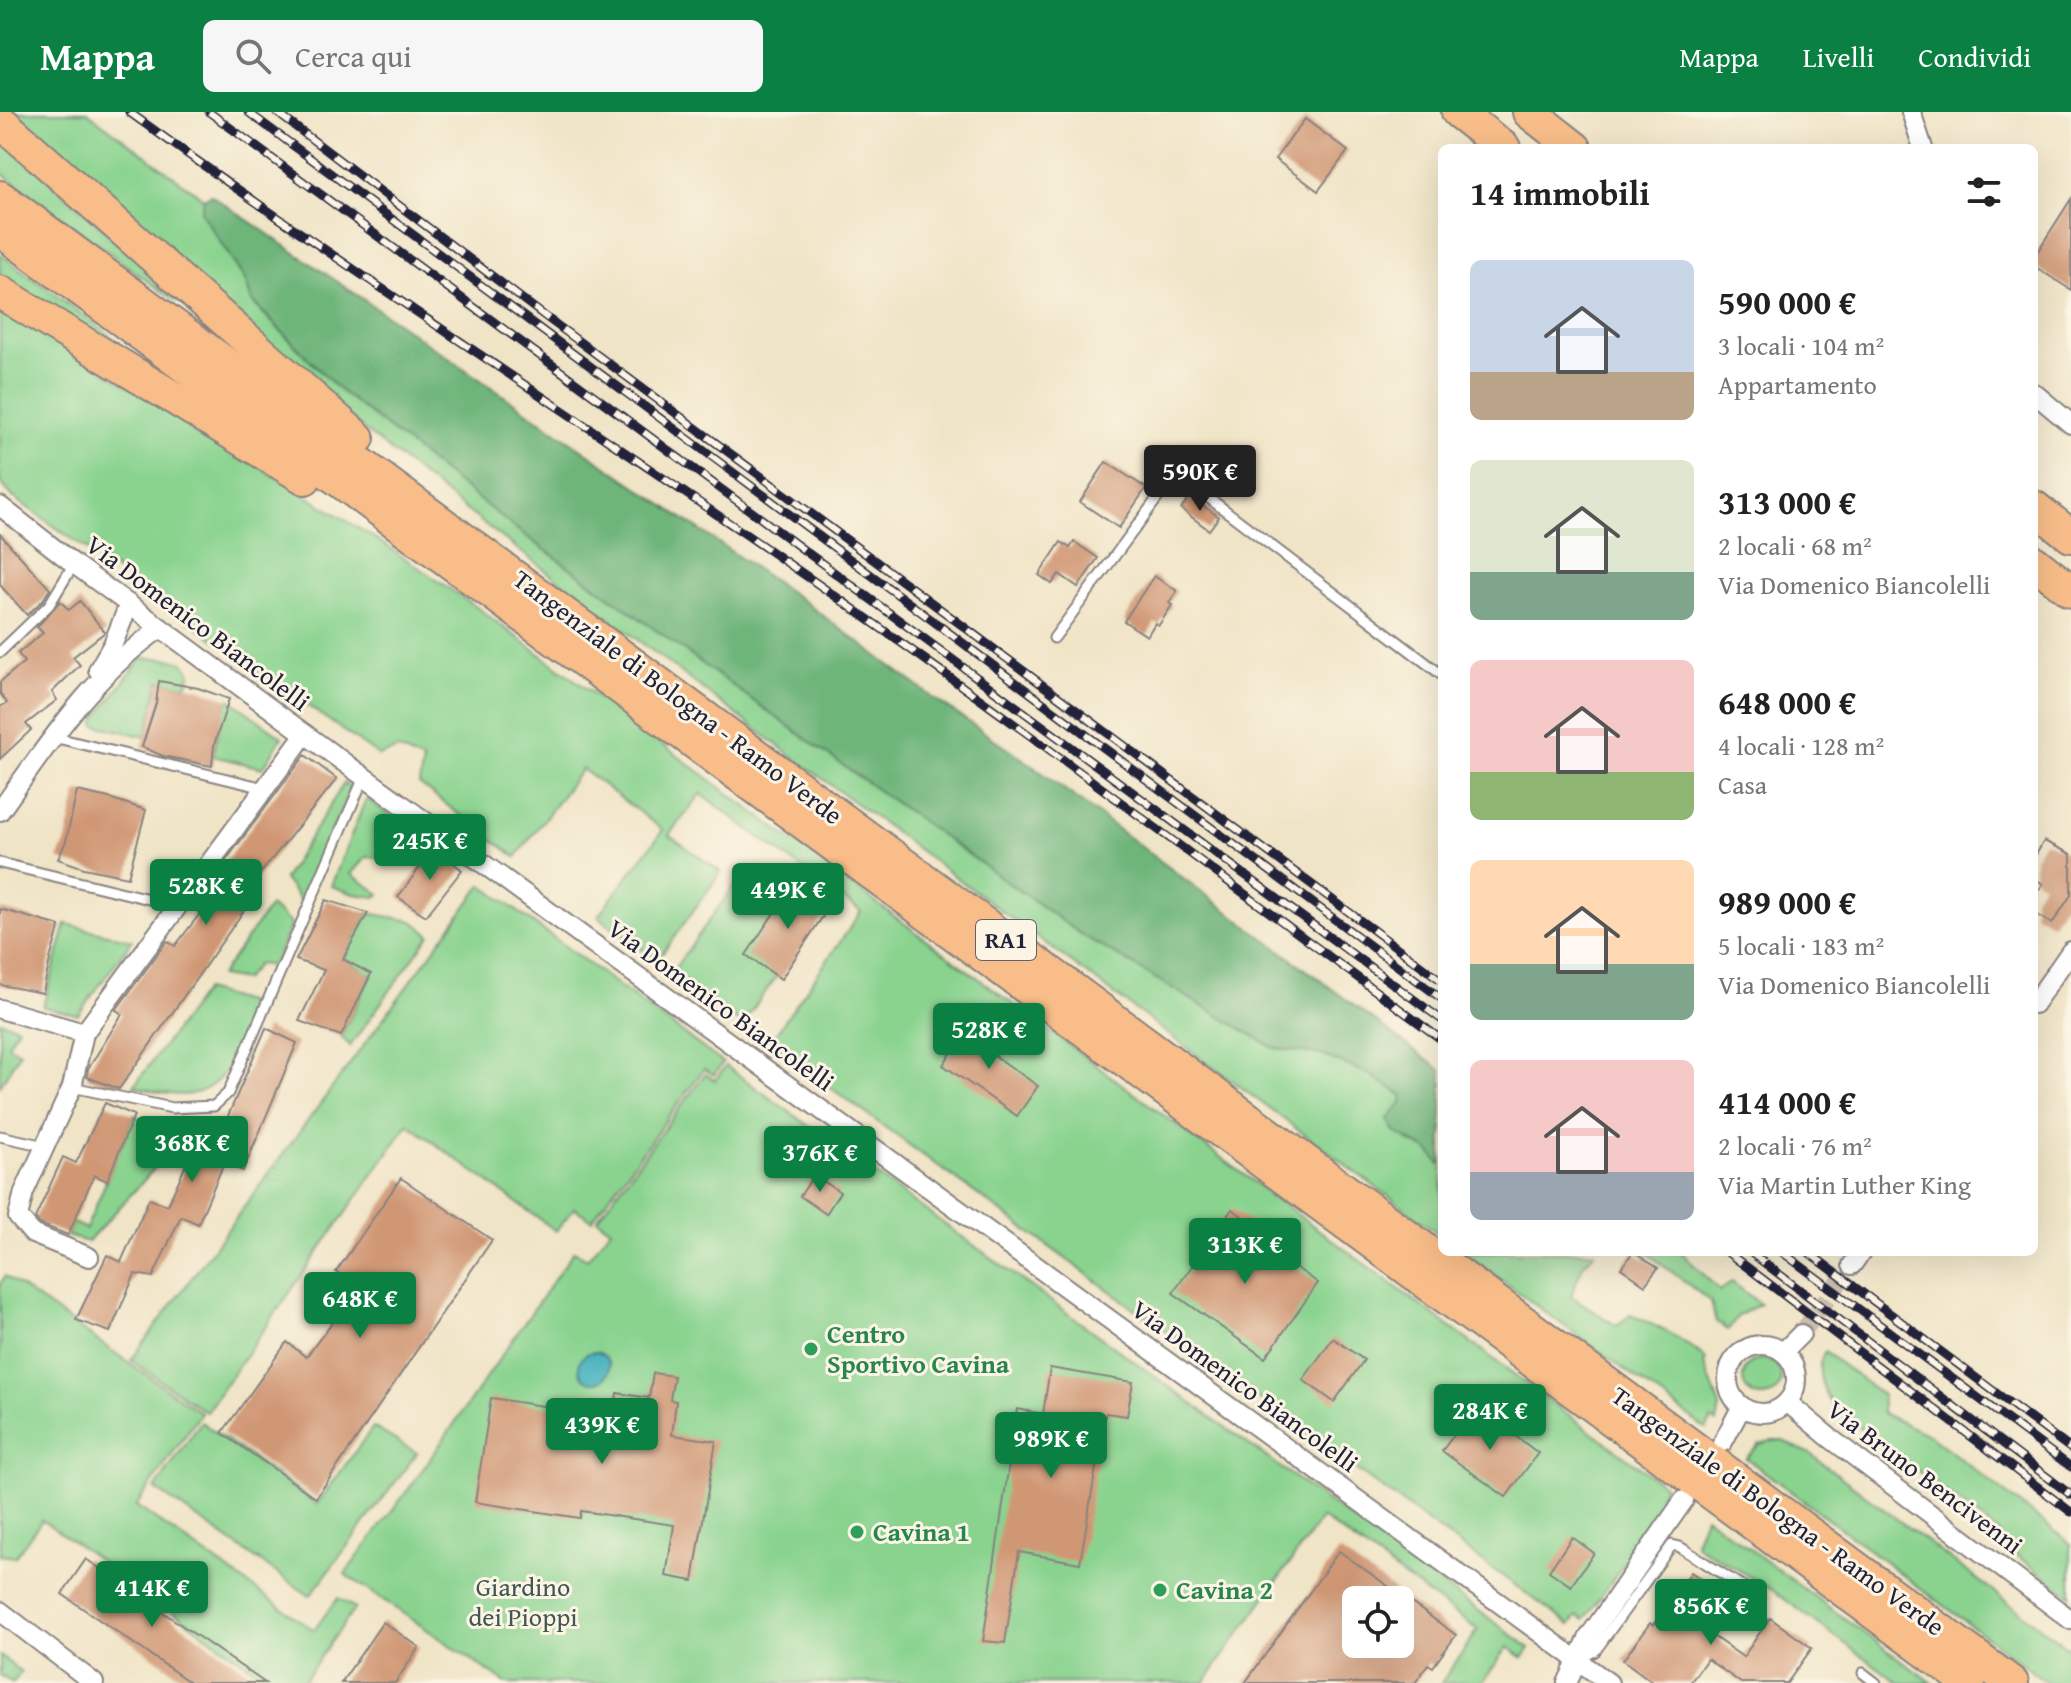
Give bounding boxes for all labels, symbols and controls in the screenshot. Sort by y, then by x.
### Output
search box [203,20,763,92]
text: Mappa [40,28,155,84]
icon: search [231,34,275,78]
text: Cerca qui [295,34,412,78]
text: Mappa [1679,36,1759,77]
text: Livelli [1803,36,1874,77]
text: Condividi [1918,36,2031,77]
text: 14 immobili [1470,168,1650,217]
icon: filters [1962,170,2006,214]
text: 590 000 € [1718,277,1856,326]
icon: home [1534,292,1630,388]
text: 3 locali · 104 m² [1718,326,1884,365]
text: Appartamento [1718,365,1877,404]
pin: 590K € [1135,445,1265,513]
text: 590K € [1162,451,1238,490]
text: 313 000 € [1718,477,1856,526]
icon: home [1534,492,1630,588]
street label: Via Domenico Biancolelli [78,525,319,720]
text: 2 locali · 68 m² [1718,526,1872,565]
street label: Tangenziale di Bologna - Ramo Verde [505,560,851,834]
text: Via Domenico Biancolelli [1718,565,1990,604]
text: 648 000 € [1718,677,1856,726]
icon: home [1534,692,1630,788]
text: 4 locali · 128 m² [1718,726,1884,765]
text: Casa [1718,765,1767,804]
pin: 245K € [365,814,495,882]
text: 245K € [392,820,468,859]
pin: 528K € [141,859,271,927]
pin: 449K € [723,863,853,931]
text: 528K € [168,865,244,904]
text: 449K € [750,869,826,908]
text: 989 000 € [1718,877,1856,926]
icon: home [1534,892,1630,988]
street label: Via Domenico Biancolelli [600,909,843,1100]
road number: RA1 [976,920,1036,960]
text: 5 locali · 183 m² [1718,926,1884,965]
text: Via Domenico Biancolelli [1718,965,1990,1004]
pin: 528K € [924,1003,1054,1071]
text: 528K € [951,1009,1027,1048]
text: 414 000 € [1718,1077,1856,1126]
icon: home [1534,1092,1630,1188]
pin: 368K € [127,1116,257,1184]
text: 368K € [154,1122,230,1161]
pin: 376K € [755,1126,885,1194]
text: 2 locali · 76 m² [1718,1126,1872,1165]
text: 376K € [782,1132,858,1171]
text: Via Martin Luther King [1718,1165,1971,1204]
pin: 313K € [1180,1218,1310,1286]
text: 313K € [1207,1224,1283,1263]
pin: 648K € [295,1272,425,1340]
text: 648K € [322,1278,398,1317]
street label: Via Domenico Biancolelli [1124,1290,1367,1481]
place label: Centro Sportivo Cavina [827,1314,1010,1383]
marker: Centro Sportivo Cavina [802,1340,820,1358]
street label: Tangenziale di Bologna - Ramo Verde [1604,1376,1953,1645]
pin: 284K € [1425,1384,1555,1452]
text: 284K € [1452,1390,1528,1429]
street label: Via Bruno Bencivenni [1819,1390,2032,1563]
pin: 439K € [537,1398,667,1466]
text: 439K € [564,1404,640,1443]
pin: 989K € [986,1412,1116,1480]
text: 989K € [1013,1418,1089,1457]
place label: Cavina 1 [873,1512,970,1551]
marker: Cavina 1 [848,1523,866,1541]
pin: 414K € [87,1561,217,1629]
text: 414K € [114,1567,190,1606]
park label: Giardino dei Pioppi [468,1567,578,1636]
place label: Cavina 2 [1176,1570,1273,1609]
pin: 856K € [1646,1579,1776,1647]
marker: Cavina 2 [1151,1581,1169,1599]
text: 856K € [1673,1585,1749,1624]
map controls [1342,1586,1414,1658]
button: locate [1342,1586,1414,1658]

